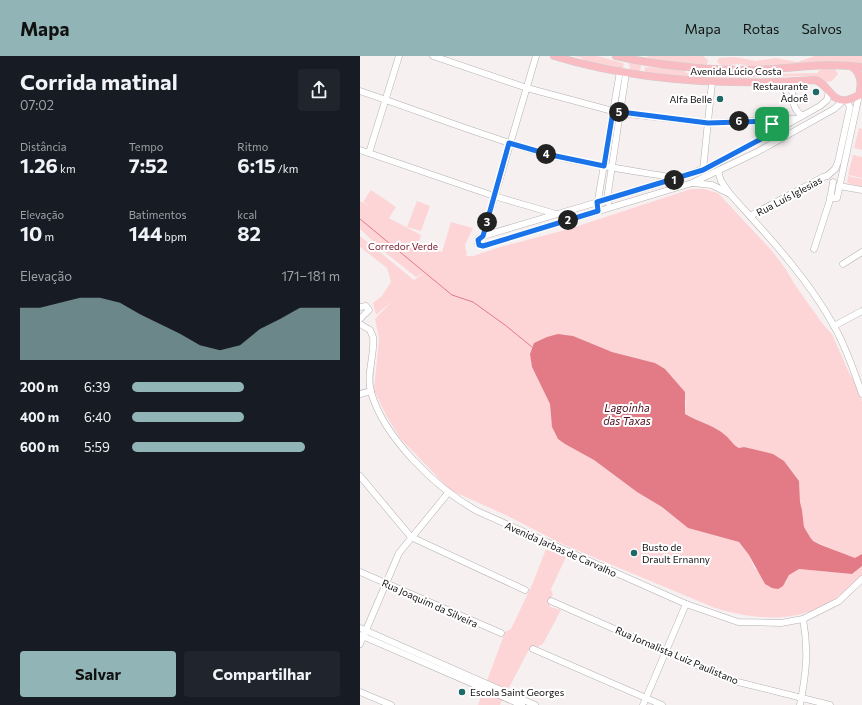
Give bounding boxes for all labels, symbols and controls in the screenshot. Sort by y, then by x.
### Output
text: Mapa [20,17,69,40]
text: Mapa [685,20,721,37]
text: Rotas [743,20,779,37]
text: Salvos [801,20,842,37]
street label: Avenida Lúcio Costa [690,65,782,77]
text: Corrida matinal [20,68,178,95]
button: share [298,69,340,111]
place label: Restaurante Àdorê [753,80,808,104]
marker: Restaurante Àdorê [811,87,821,97]
place label: Alfa Belle [669,93,712,105]
marker: Alfa Belle [715,94,725,104]
text: 07:02 [20,97,54,113]
pin: 5 [609,102,629,122]
text: 5 [616,105,622,118]
pin [755,107,789,141]
pin: 6 [729,111,749,131]
icon: arrive [761,113,783,135]
text: 6 [736,114,742,127]
text: Distância [20,140,66,153]
text: Tempo [129,140,163,153]
text: Ritmo [237,140,268,153]
pin: 4 [536,144,556,164]
text: 4 [543,147,549,160]
text: 1.26 [20,153,58,177]
text: 7:52 [129,153,168,177]
text: 6:15 [237,153,276,177]
text: km [58,162,76,175]
text: /km [276,162,298,175]
pin: 1 [664,170,684,190]
text: 1 [672,173,676,186]
street label: Rua Luís Iglesias [754,173,824,218]
text: Elevação [20,208,64,221]
text: Batimentos [129,208,186,221]
text: kcal [237,208,257,221]
pin: 2 [558,210,578,230]
pin: 3 [477,212,497,232]
text: 2 [565,213,571,226]
text: 3 [484,215,490,228]
text: 10 [20,221,42,245]
text: 144 [129,221,162,245]
text: 82 [237,221,261,245]
text: m [42,230,54,243]
text: bpm [162,230,187,243]
park label: Corredor Verde [368,240,438,252]
text: Elevação [20,268,72,284]
text: 171–181 m [282,268,340,284]
text: 200 m [20,379,58,395]
text: 6:39 [84,379,110,395]
water label: Lagoinha das Taxas [603,401,651,427]
text: 400 m [20,409,59,425]
text: 6:40 [84,409,111,425]
text: 600 m [20,439,59,455]
text: 5:59 [84,439,110,455]
street label: Avenida Jarbas de Carvalho [503,519,619,579]
place label: Busto de Drault Ernanny [642,541,710,565]
marker: Busto de Drault Ernanny [629,548,639,558]
street label: Rua Joaquim da Silveira [380,576,480,630]
street label: Rua Jornalista Luiz Paulistano [614,624,740,686]
button: Salvar [20,651,176,697]
button: Compartilhar [184,651,340,697]
place label: Escola Saint Georges [470,686,565,698]
marker: Escola Saint Georges [457,687,467,697]

